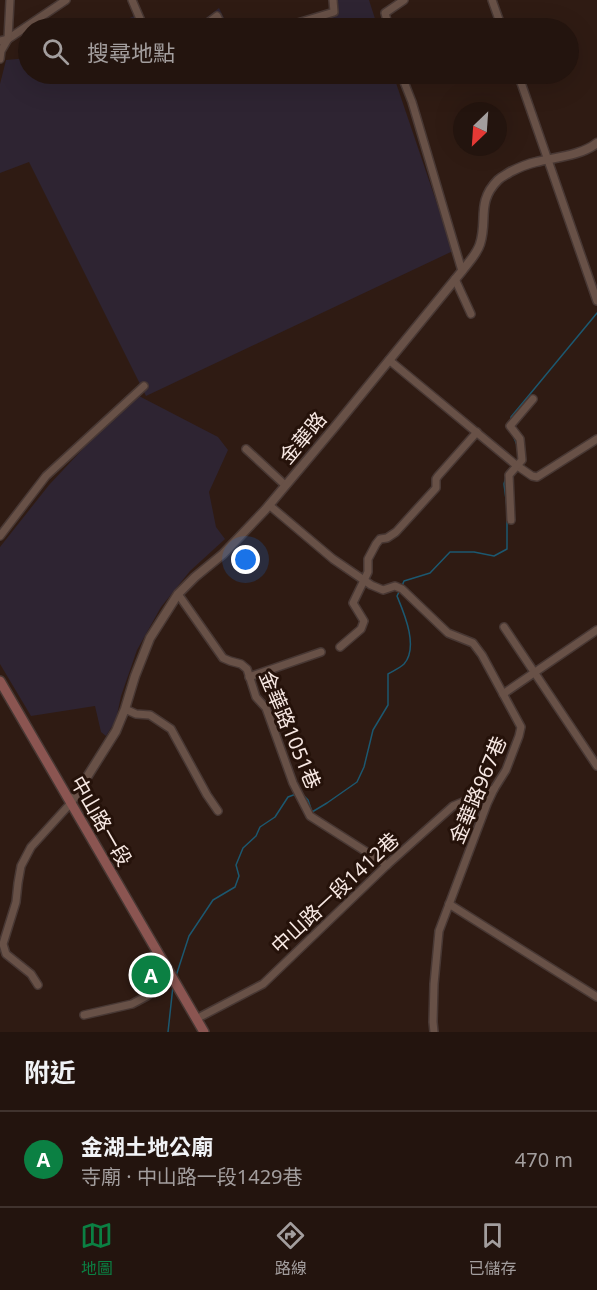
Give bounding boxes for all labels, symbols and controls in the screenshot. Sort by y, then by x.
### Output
search box [18,18,579,84]
icon: search [39,35,72,68]
text: 搜尋地點 [87,37,175,67]
north arrow [453,102,507,156]
street label: 金華路 [273,406,332,469]
your location [231,545,260,574]
street label: 金華路1051巷 [253,667,327,793]
street label: 金華路967巷 [443,732,512,848]
street label: 中山路一段 [65,771,138,871]
street label: 中山路一段1412巷 [265,826,404,959]
pin: A [132,952,170,998]
text: 附近 [24,1054,76,1090]
text: 金湖土地公廟 [81,1131,213,1161]
text: A [37,1146,50,1173]
text: 470 m [515,1146,573,1173]
text: 寺廟 · 中山路一段1429巷 [81,1163,303,1190]
tab: 地圖 [80,1219,113,1279]
tab: 路線 [274,1219,307,1279]
tab: 已儲存 [468,1219,516,1279]

